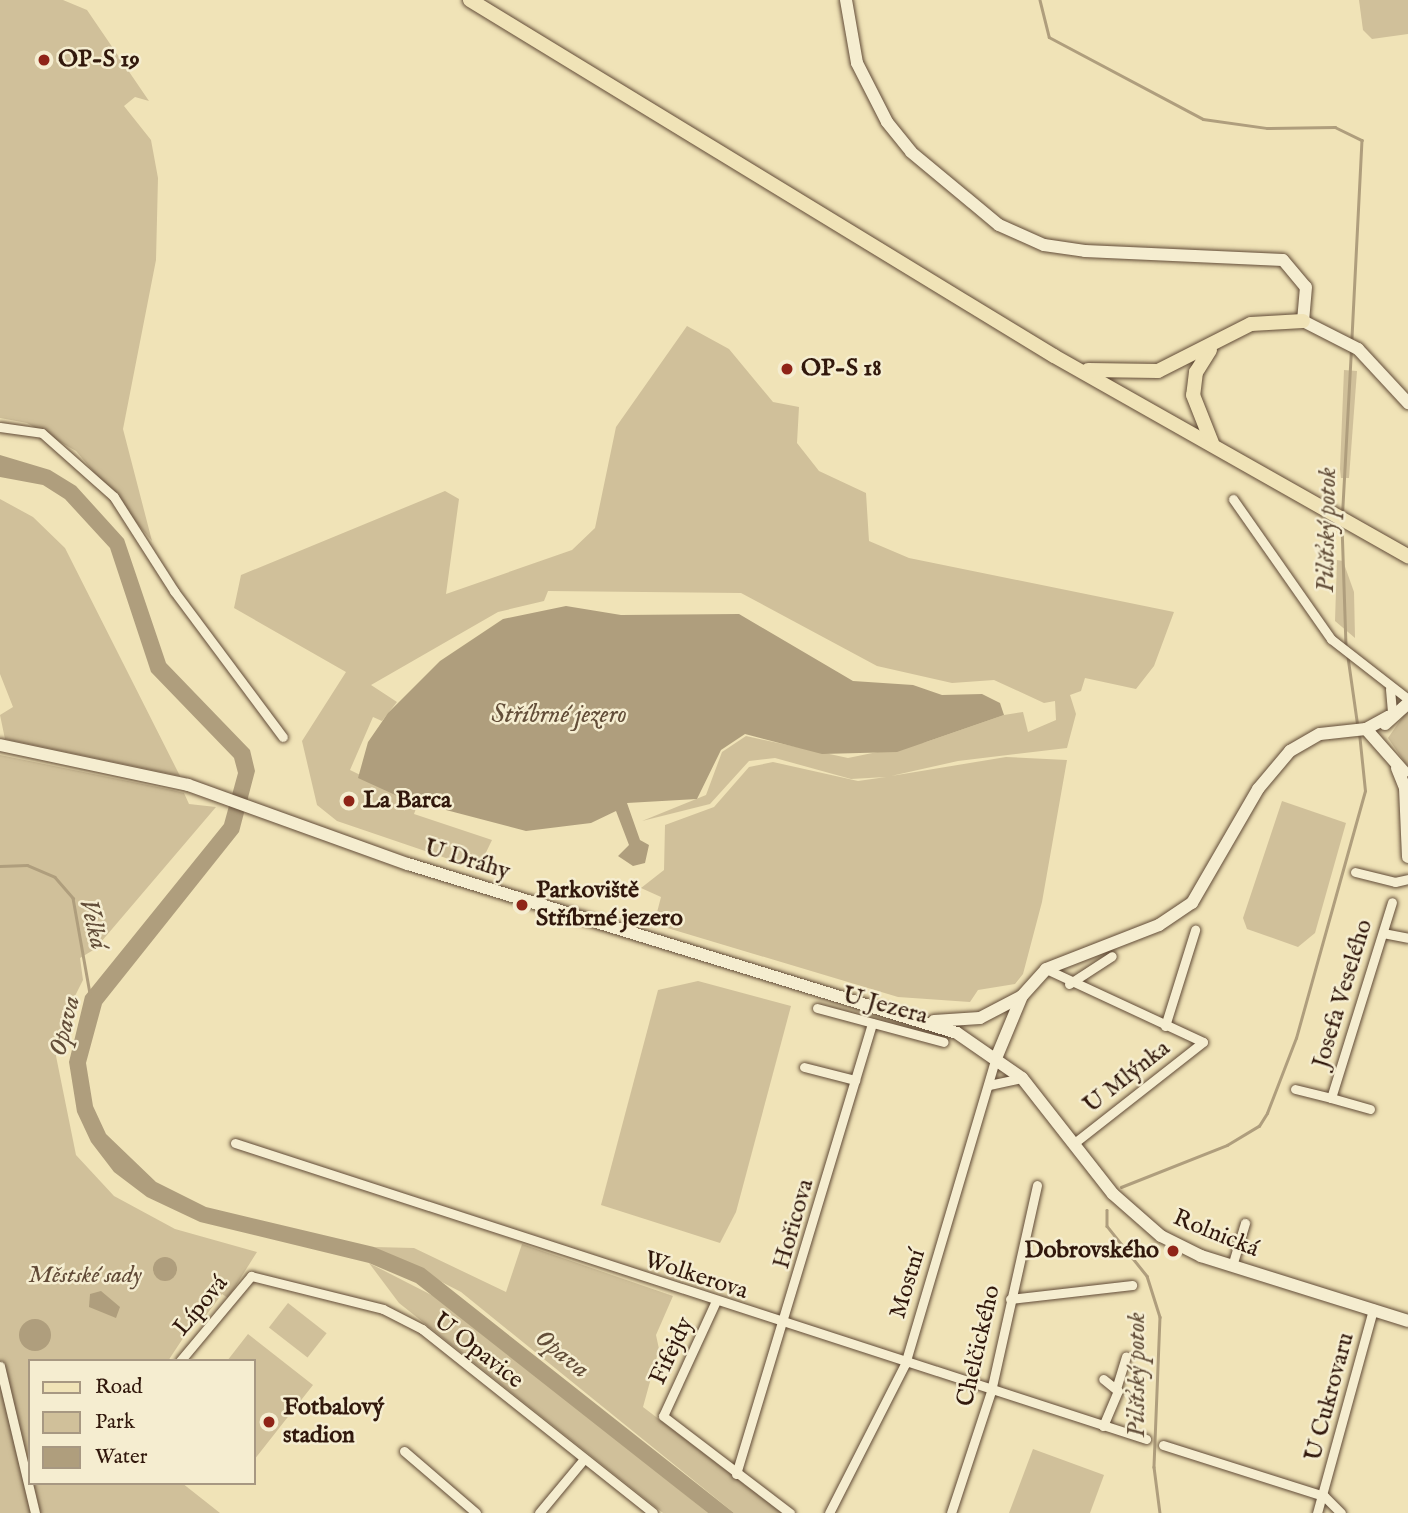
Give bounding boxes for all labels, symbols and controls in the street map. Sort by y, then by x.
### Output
place label: OP-S 19 [58,46,140,74]
marker: OP-S 19 [36,52,52,68]
place label: OP-S 18 [801,355,882,383]
marker: OP-S 18 [779,361,795,377]
water label: Pilšťský potok [1310,467,1344,593]
water label: Stříbrné jezero [491,699,627,731]
place label: La Barca [363,787,451,815]
marker: La Barca [341,793,357,809]
street label: U Dráhy [421,833,513,887]
place label: Parkoviště Stříbrné jezero [536,877,683,933]
water label: Velká [72,896,114,952]
marker: Parkoviště Stříbrné jezero [514,897,530,913]
street label: Josefa Veselého [1307,916,1379,1072]
street label: U Jezera [839,981,931,1031]
water label: Opava [42,993,88,1059]
street label: U Mlýnka [1078,1034,1176,1120]
street label: Hořicova [767,1176,821,1272]
street label: Rolnická [1169,1204,1263,1264]
place label: Dobrovského [1024,1237,1159,1265]
marker: Dobrovského [1165,1243,1181,1259]
street label: Wolkerova [641,1246,751,1306]
street label: Mostní [884,1246,932,1322]
park label: Městské sady [28,1262,142,1290]
street label: Lípová [167,1270,235,1342]
street label: Chelčického [951,1283,1007,1409]
street label: U Opavice [427,1307,529,1395]
water label: Pilšťský potok [1121,1312,1153,1438]
street label: Fifejdy [644,1313,700,1389]
water label: Opava [528,1323,596,1385]
street label: U Cukrovaru [1299,1330,1361,1464]
legend [28,1359,256,1485]
text: Road [95,1374,142,1401]
place label: Fotbalový stadion [283,1394,384,1450]
text: Park [95,1409,135,1436]
marker: Fotbalový stadion [261,1414,277,1430]
text: Water [95,1444,147,1471]

